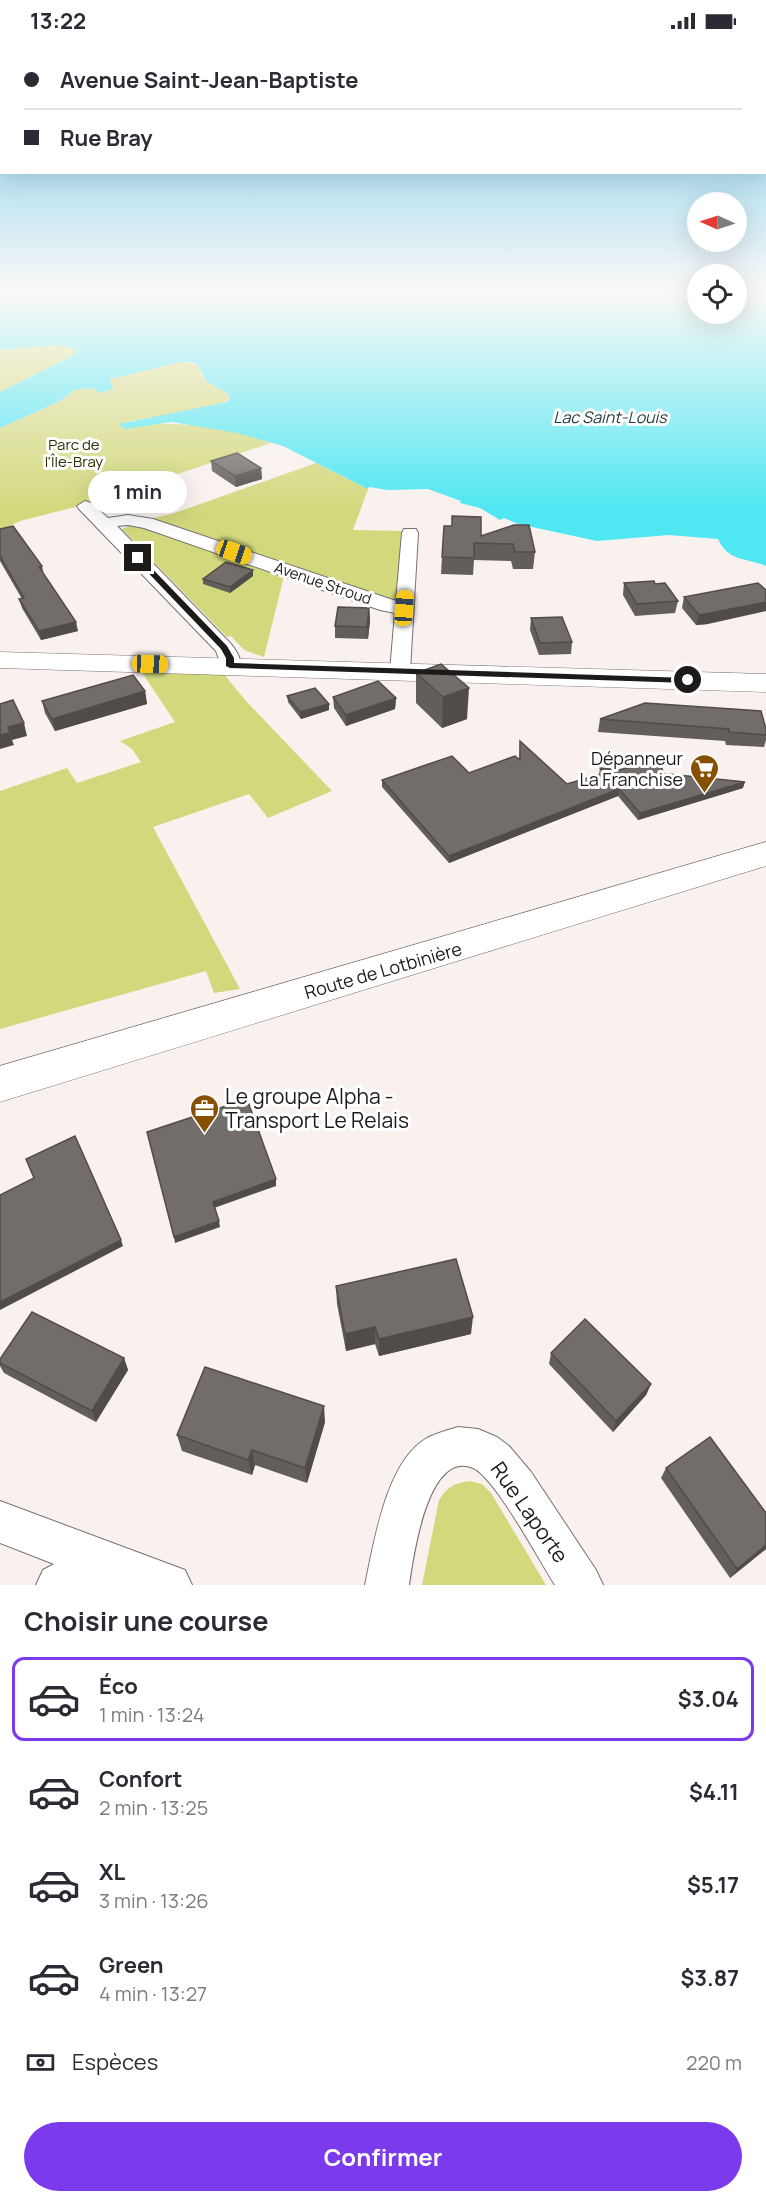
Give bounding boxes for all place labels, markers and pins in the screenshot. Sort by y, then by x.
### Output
place label: Dépanneur La Franchise [580,746,683,791]
supermarket icon: Dépanneur La Franchise [688,752,720,794]
place label: Le groupe Alpha - Transport Le Relais [225,1082,409,1134]
office icon: Le groupe Alpha - Transport Le Relais [188,1092,220,1134]

